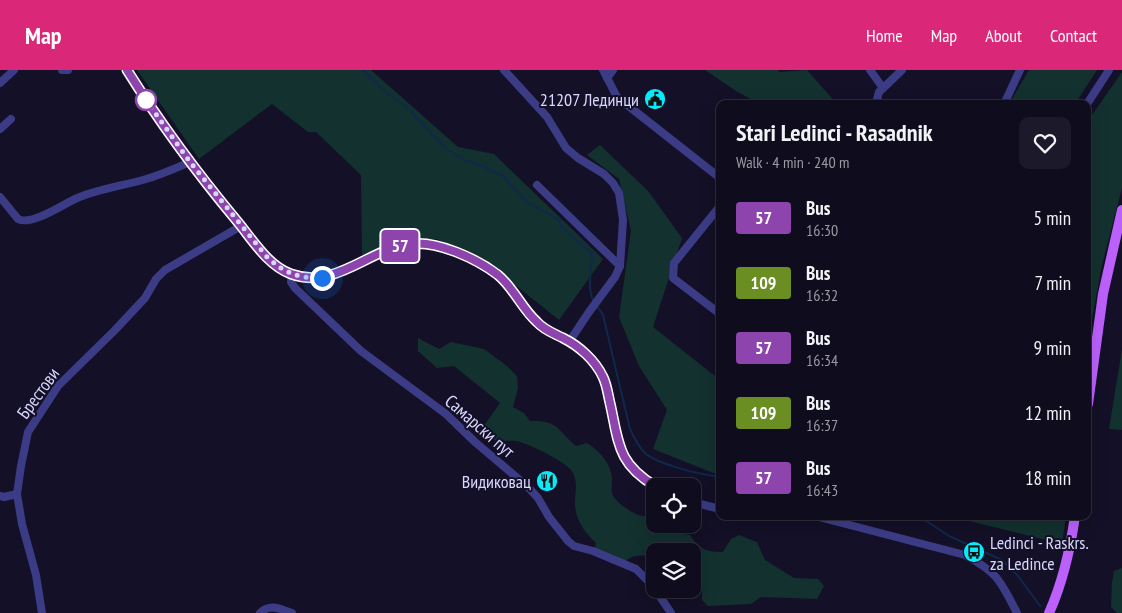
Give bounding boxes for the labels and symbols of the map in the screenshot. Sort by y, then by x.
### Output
public building icon: 21207 Лединци [643,87,667,111]
place label: 21207 Лединци [540,88,639,111]
unlabelled marker [135,89,157,111]
line badge: 57 [378,230,422,262]
your location [310,266,335,291]
street label: Брестови [12,363,64,423]
street label: Самарски пут [440,389,520,463]
restaurant icon: Видиковац [535,469,559,493]
place label: Видиковац [462,470,531,493]
place label: Ledinci - Raskrs. za Ledince [990,531,1089,575]
bus stop icon: Ledinci - Raskrs. za Ledince [962,540,986,564]

